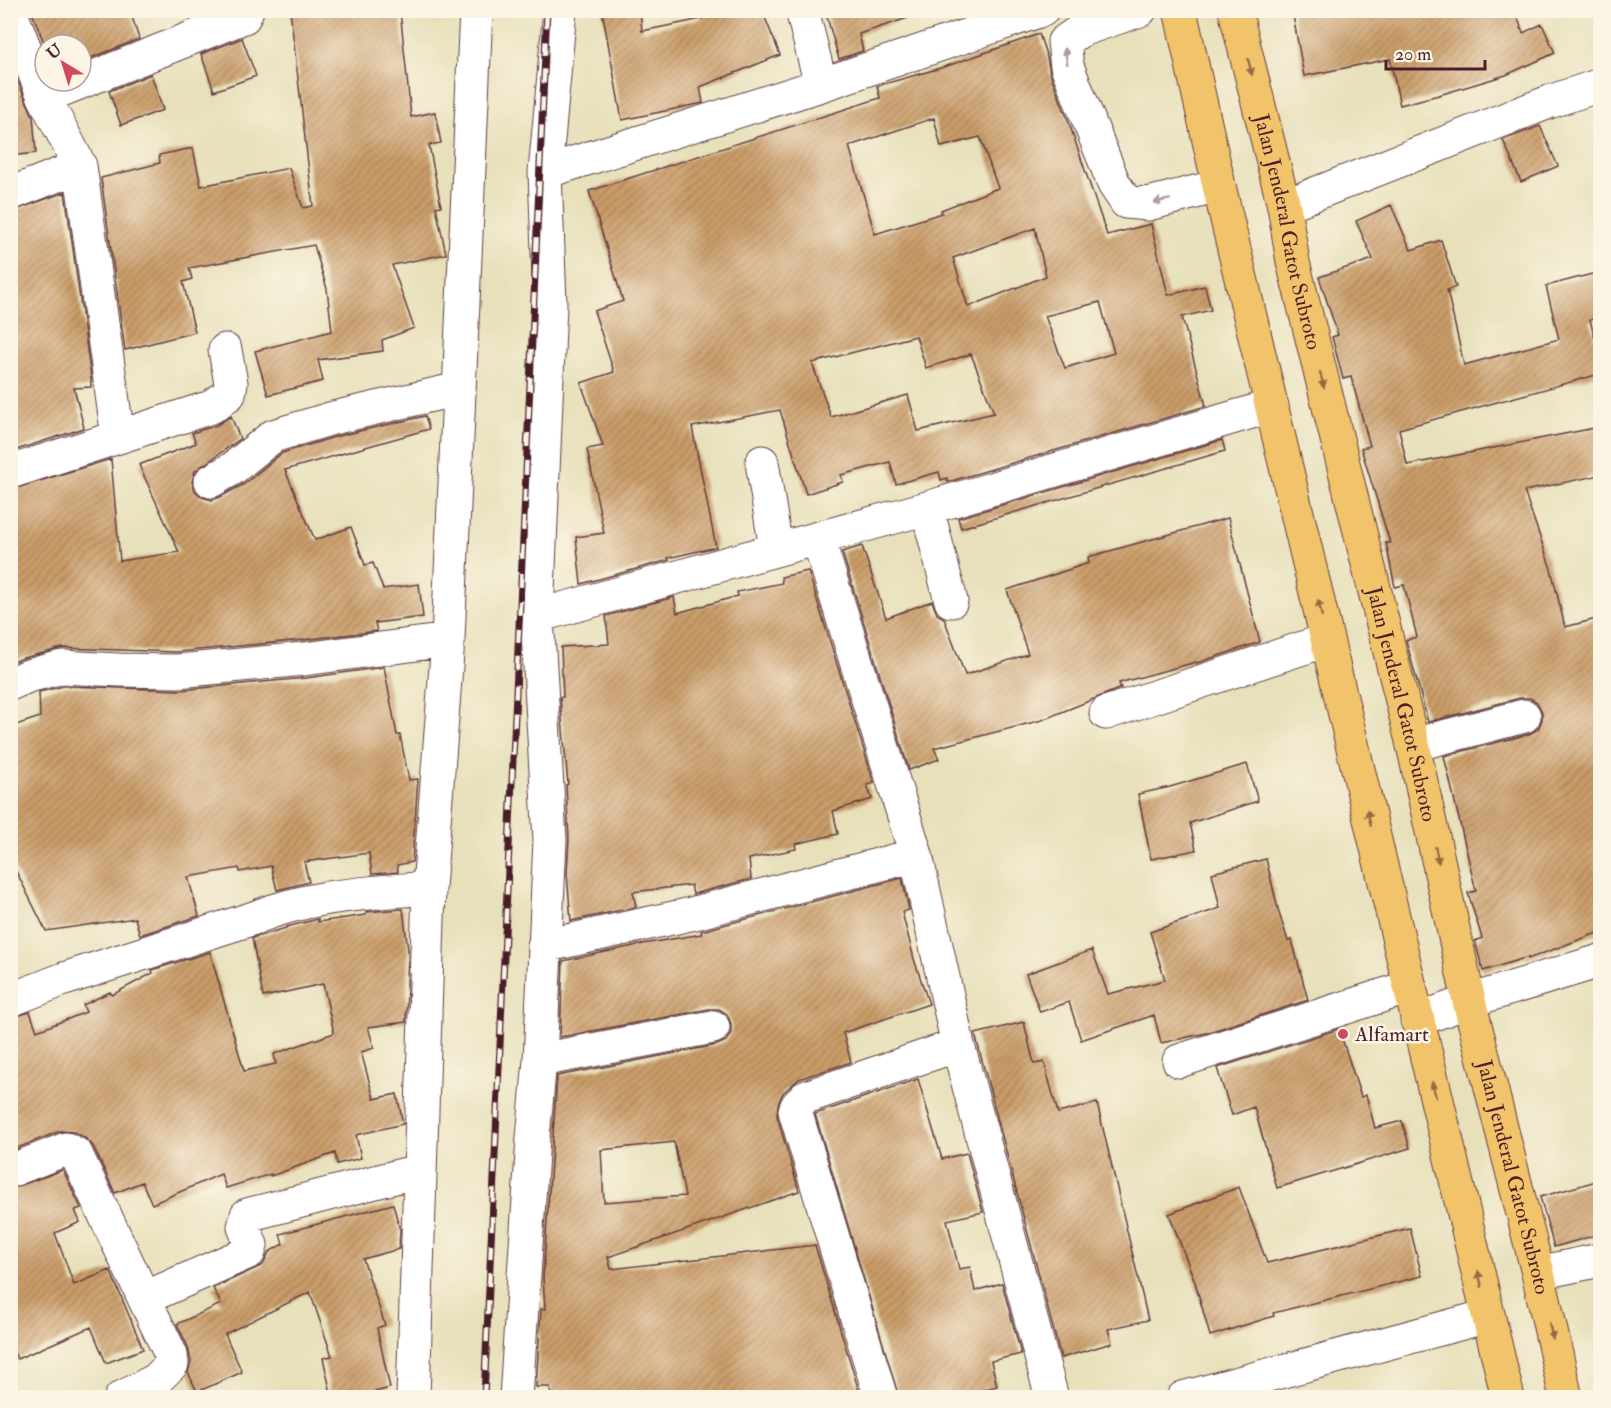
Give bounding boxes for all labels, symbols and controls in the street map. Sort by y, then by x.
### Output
north arrow [33,33,93,93]
scale bar [1386,33,1485,71]
text: U [43,40,66,64]
text: 20 m [1395,43,1431,66]
one-way arrow [1062,47,1071,66]
one-way arrow [1245,58,1255,76]
street label: Jalan Jenderal Gatot Subroto [1247,110,1327,352]
one-way arrow [1152,197,1171,206]
one-way arrow [1317,371,1327,389]
street label: Jalan Jenderal Gatot Subroto [1360,583,1442,824]
one-way arrow [1314,599,1324,617]
one-way arrow [1364,809,1374,828]
one-way arrow [1433,846,1442,865]
place label: Alfamart [1354,1021,1429,1048]
marker: Alfamart [1336,1027,1350,1041]
street label: Jalan Jenderal Gatot Subroto [1470,1056,1555,1297]
one-way arrow [1429,1080,1438,1099]
one-way arrow [1474,1270,1484,1289]
one-way arrow [1547,1321,1556,1340]

